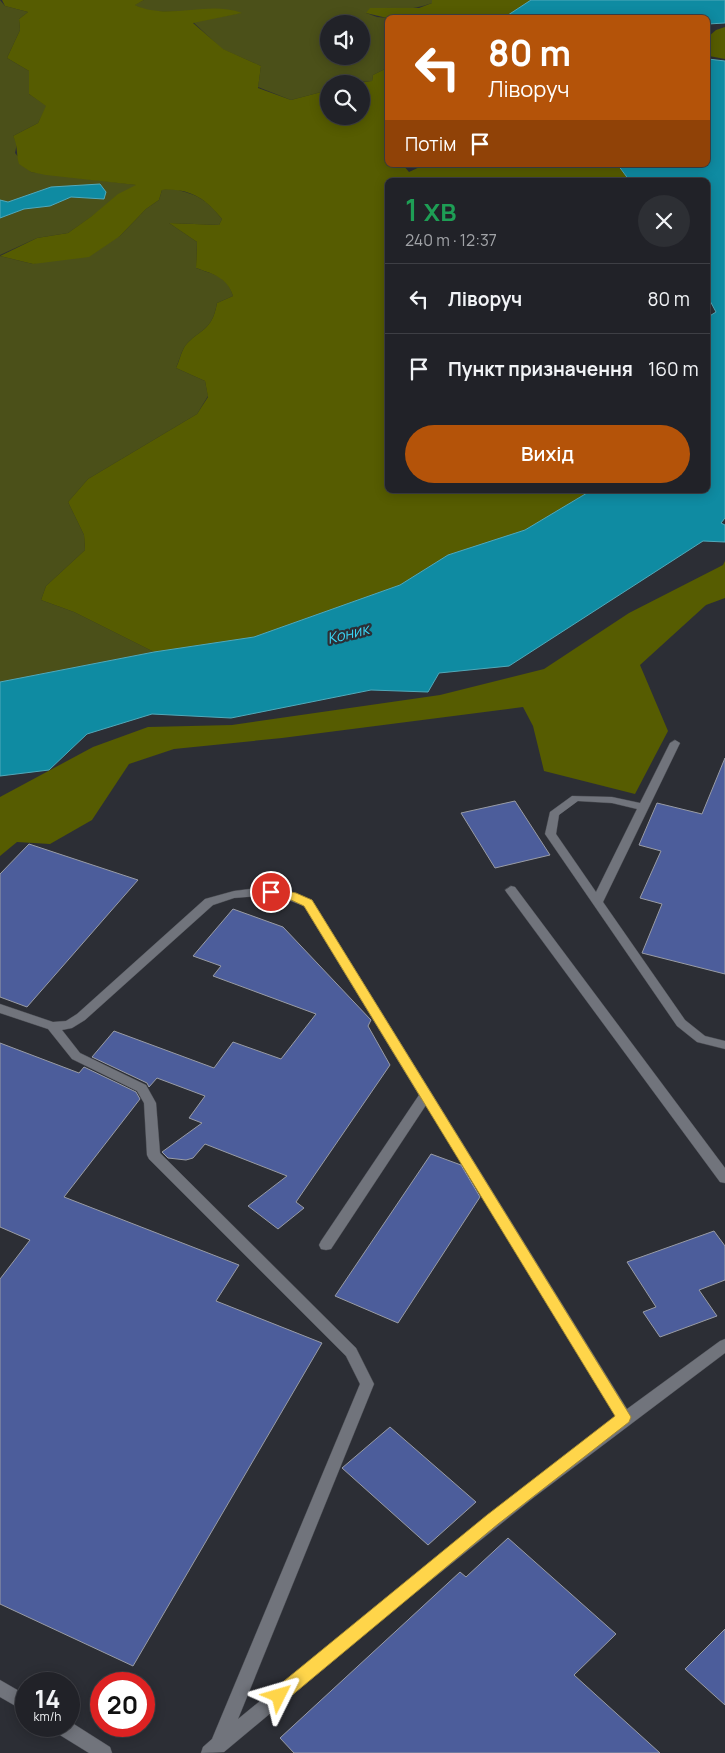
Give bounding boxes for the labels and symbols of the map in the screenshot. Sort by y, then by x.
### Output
water label: Коник [325,618,373,649]
pin [250,871,292,913]
position arrow [252,1669,304,1721]
speed limit sign: 20 [90,1672,155,1737]

